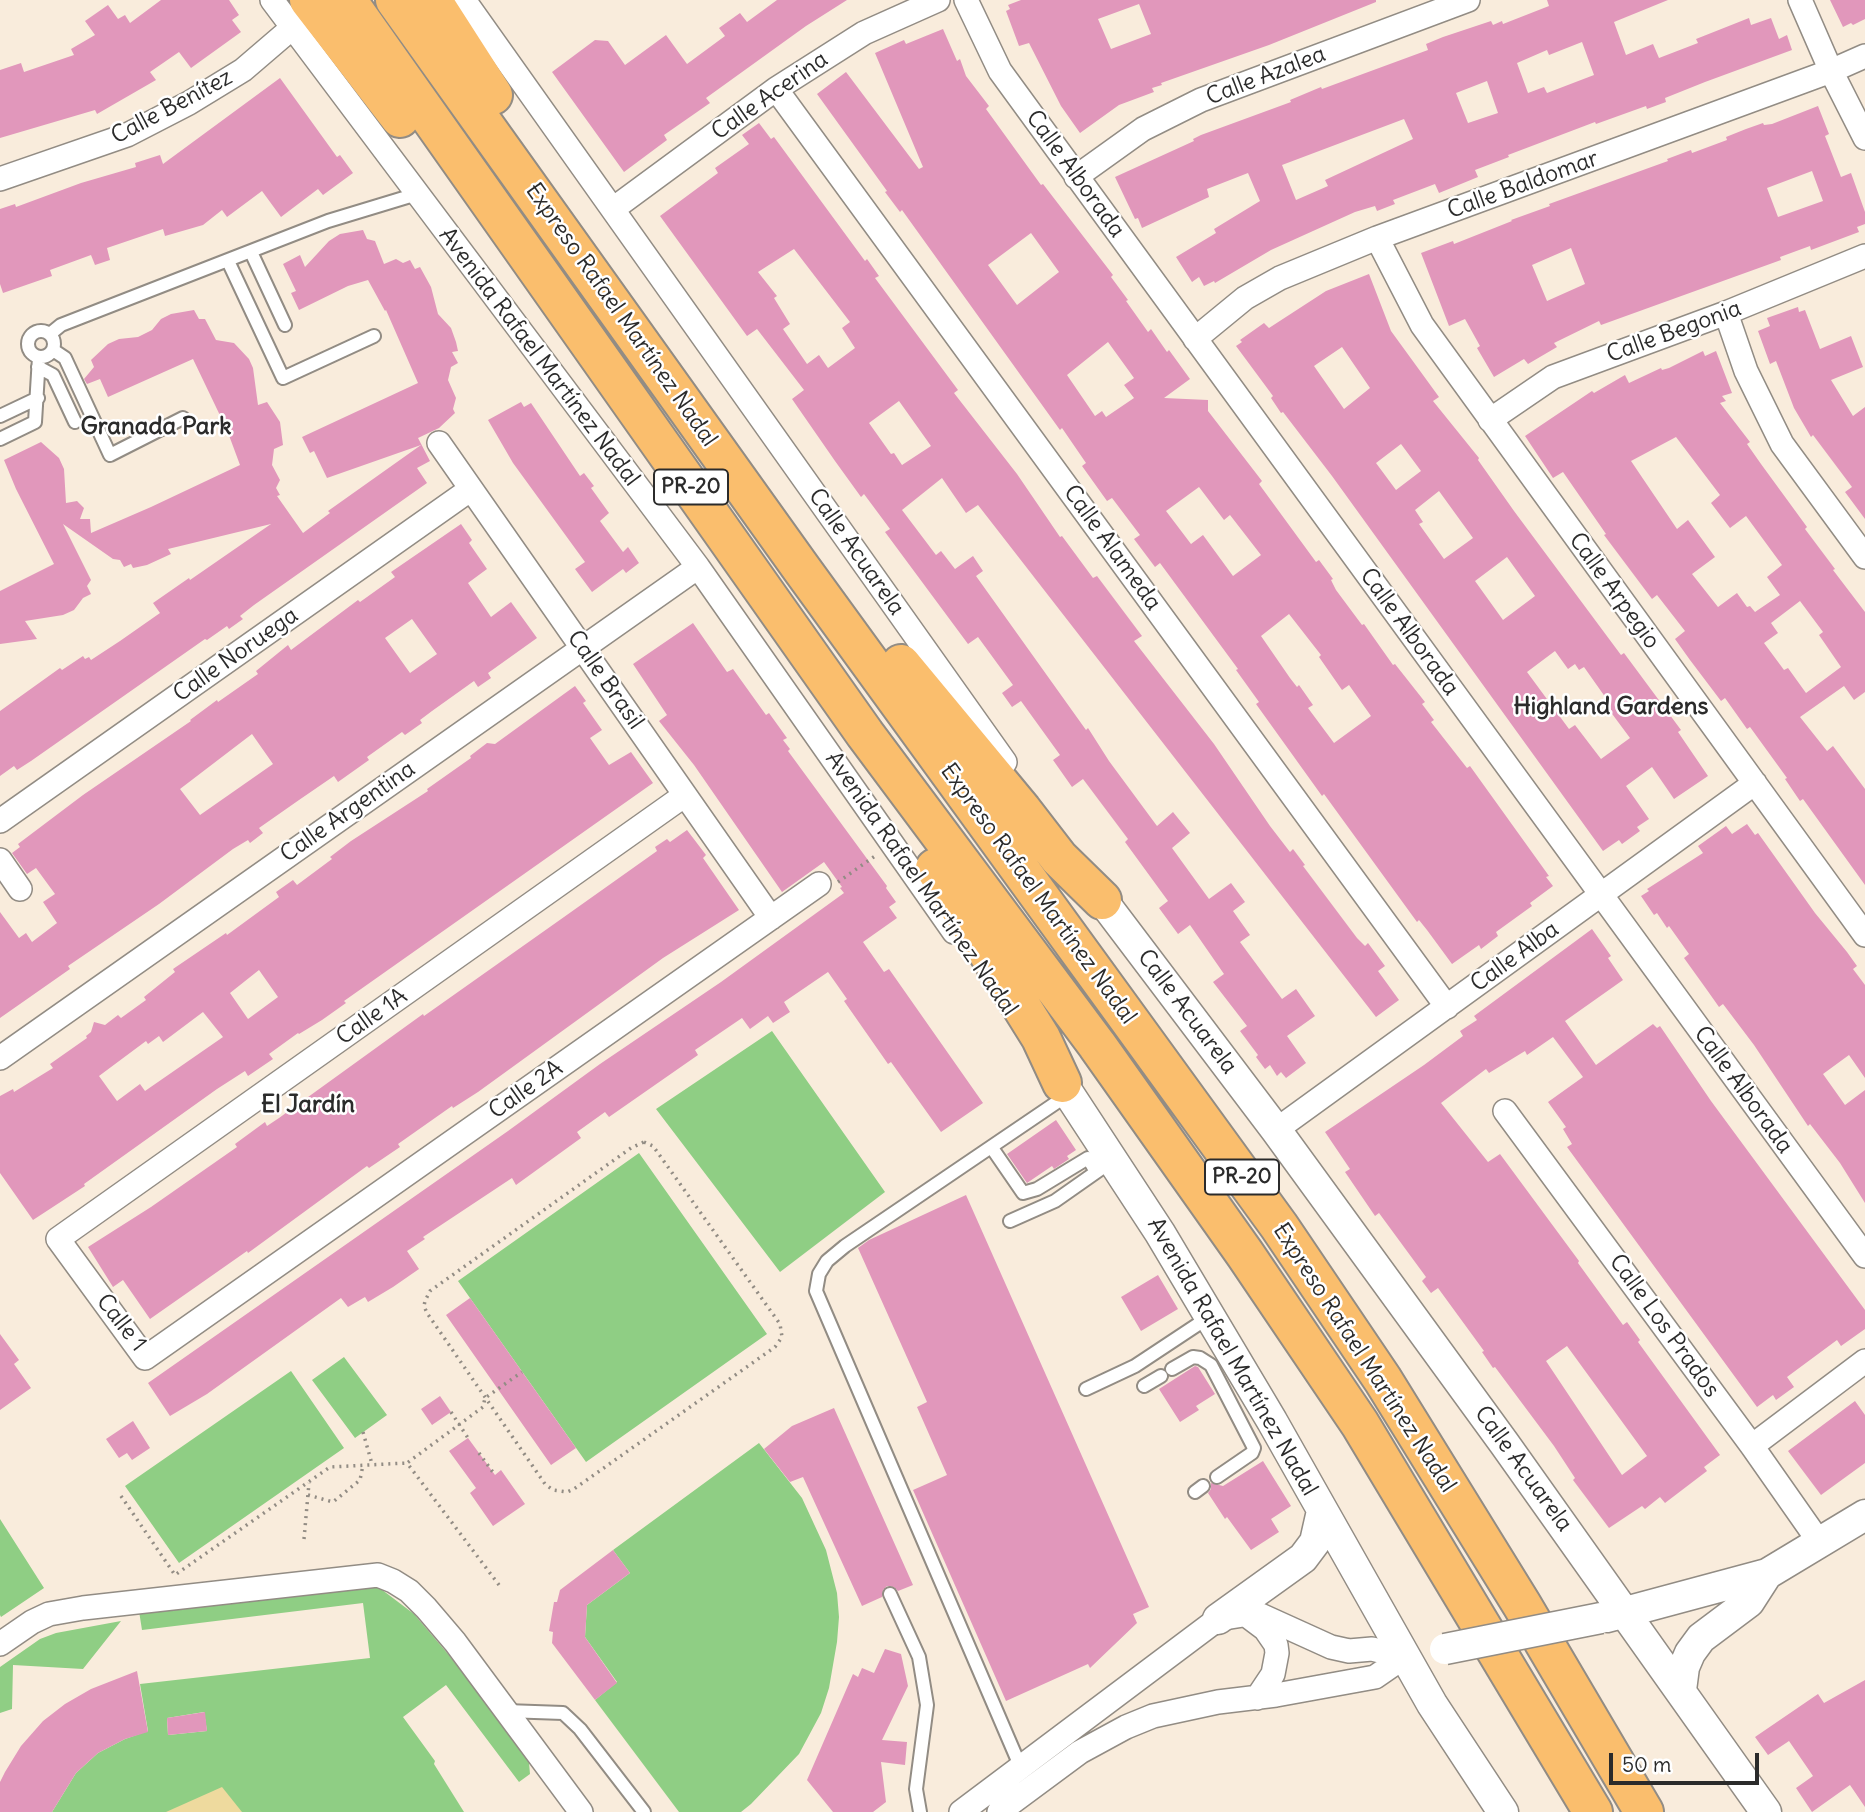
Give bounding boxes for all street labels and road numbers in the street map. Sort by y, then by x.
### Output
street label: Calle Azalea [1202,41,1330,111]
street label: Calle Acerina [707,46,833,146]
street label: Calle Benítez [107,64,237,150]
street label: Calle Alborada [1020,105,1130,243]
street label: Calle Baldomar [1444,145,1602,225]
street label: Expreso Rafael Martínez Nadal [519,178,723,452]
street label: Avenida Rafael Martínez Nadal [433,222,645,492]
street label: Calle Begonia [1603,295,1745,369]
road number: PR-20 [654,470,728,504]
street label: Calle Alameda [1057,480,1167,616]
street label: Calle Acuarela [802,483,910,621]
street label: Calle Arpegio [1563,528,1665,654]
street label: Calle Alborada [1354,563,1464,701]
street label: Calle Noruega [168,602,304,708]
street label: Calle Brasil [561,625,649,735]
street label: Avenida Rafael Martínez Nadal [819,747,1023,1021]
street label: Calle Argentina [275,755,421,869]
street label: Expreso Rafael Martínez Nadal [934,758,1142,1030]
street label: Calle Alba [1466,916,1564,998]
street label: Calle Acuarela [1131,944,1243,1080]
street label: Calle 1A [331,983,413,1051]
street label: Calle Alborada [1688,1021,1798,1159]
street label: Calle 2A [484,1055,568,1125]
road number: PR-20 [1205,1160,1279,1194]
street label: Avenida Rafael Martínez Nadal [1141,1213,1323,1501]
street label: Expreso Rafael Martínez Nadal [1267,1218,1461,1498]
street label: Calle Los Prados [1603,1249,1725,1403]
street label: Calle 1 [90,1289,152,1357]
street label: Calle Acuarela [1468,1401,1578,1537]

